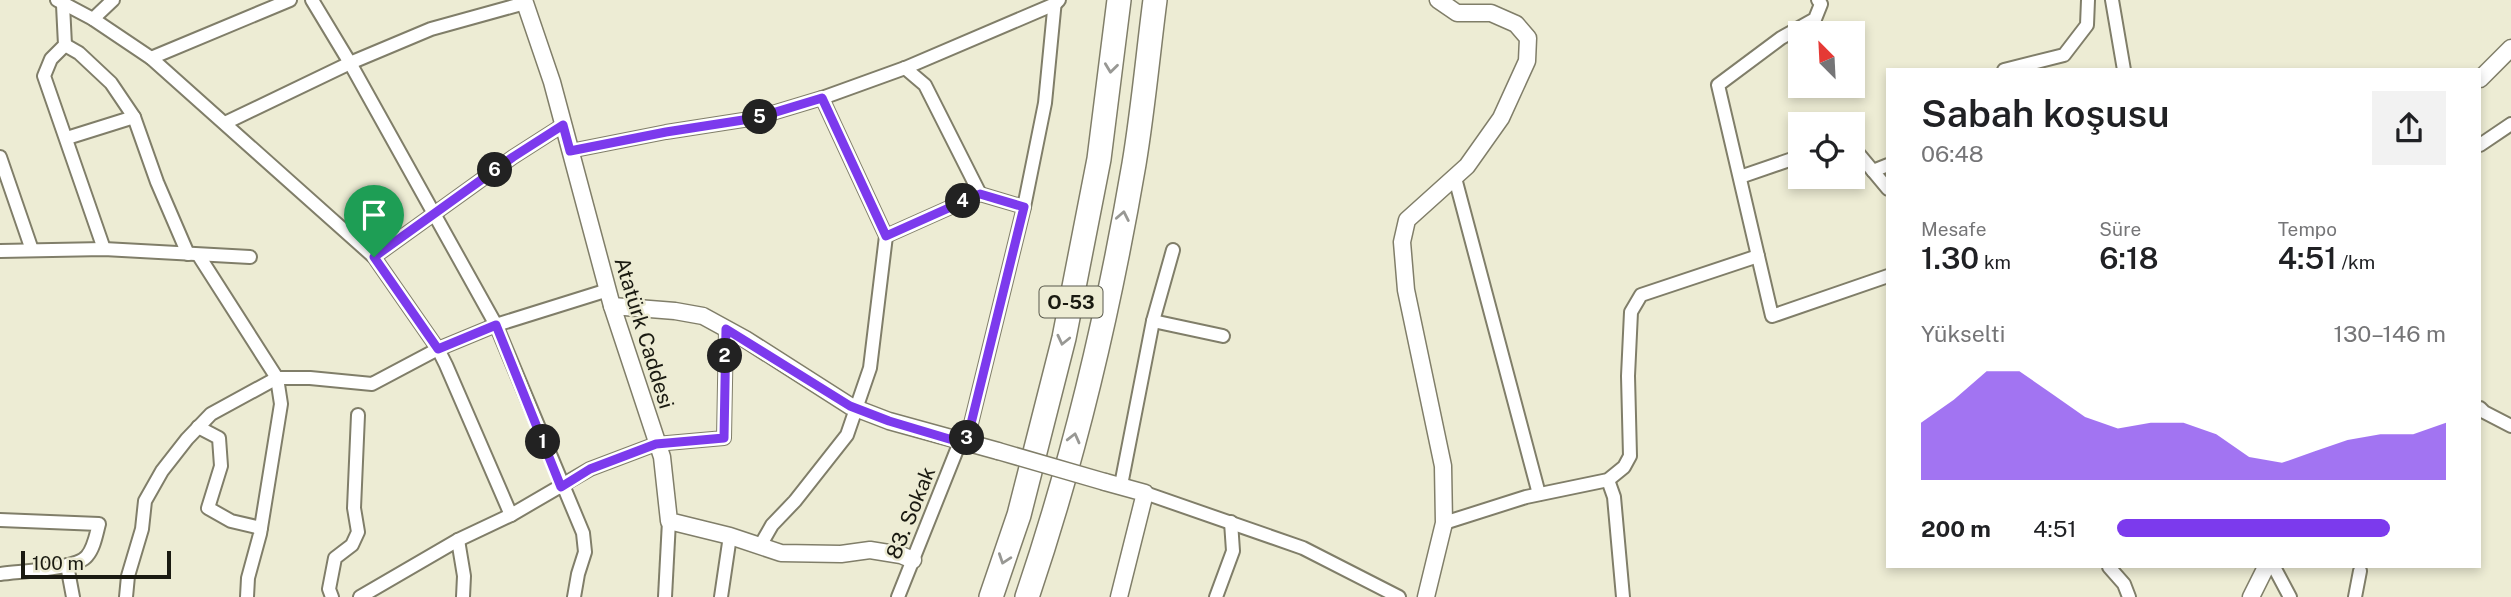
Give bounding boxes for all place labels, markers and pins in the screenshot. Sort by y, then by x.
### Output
pin: 5 [742,100,778,134]
pin: 6 [477,152,512,188]
pin: 4 [946,184,981,218]
pin [344,185,404,257]
pin: 2 [708,338,742,374]
pin: 3 [950,420,984,456]
pin: 1 [526,424,560,460]

